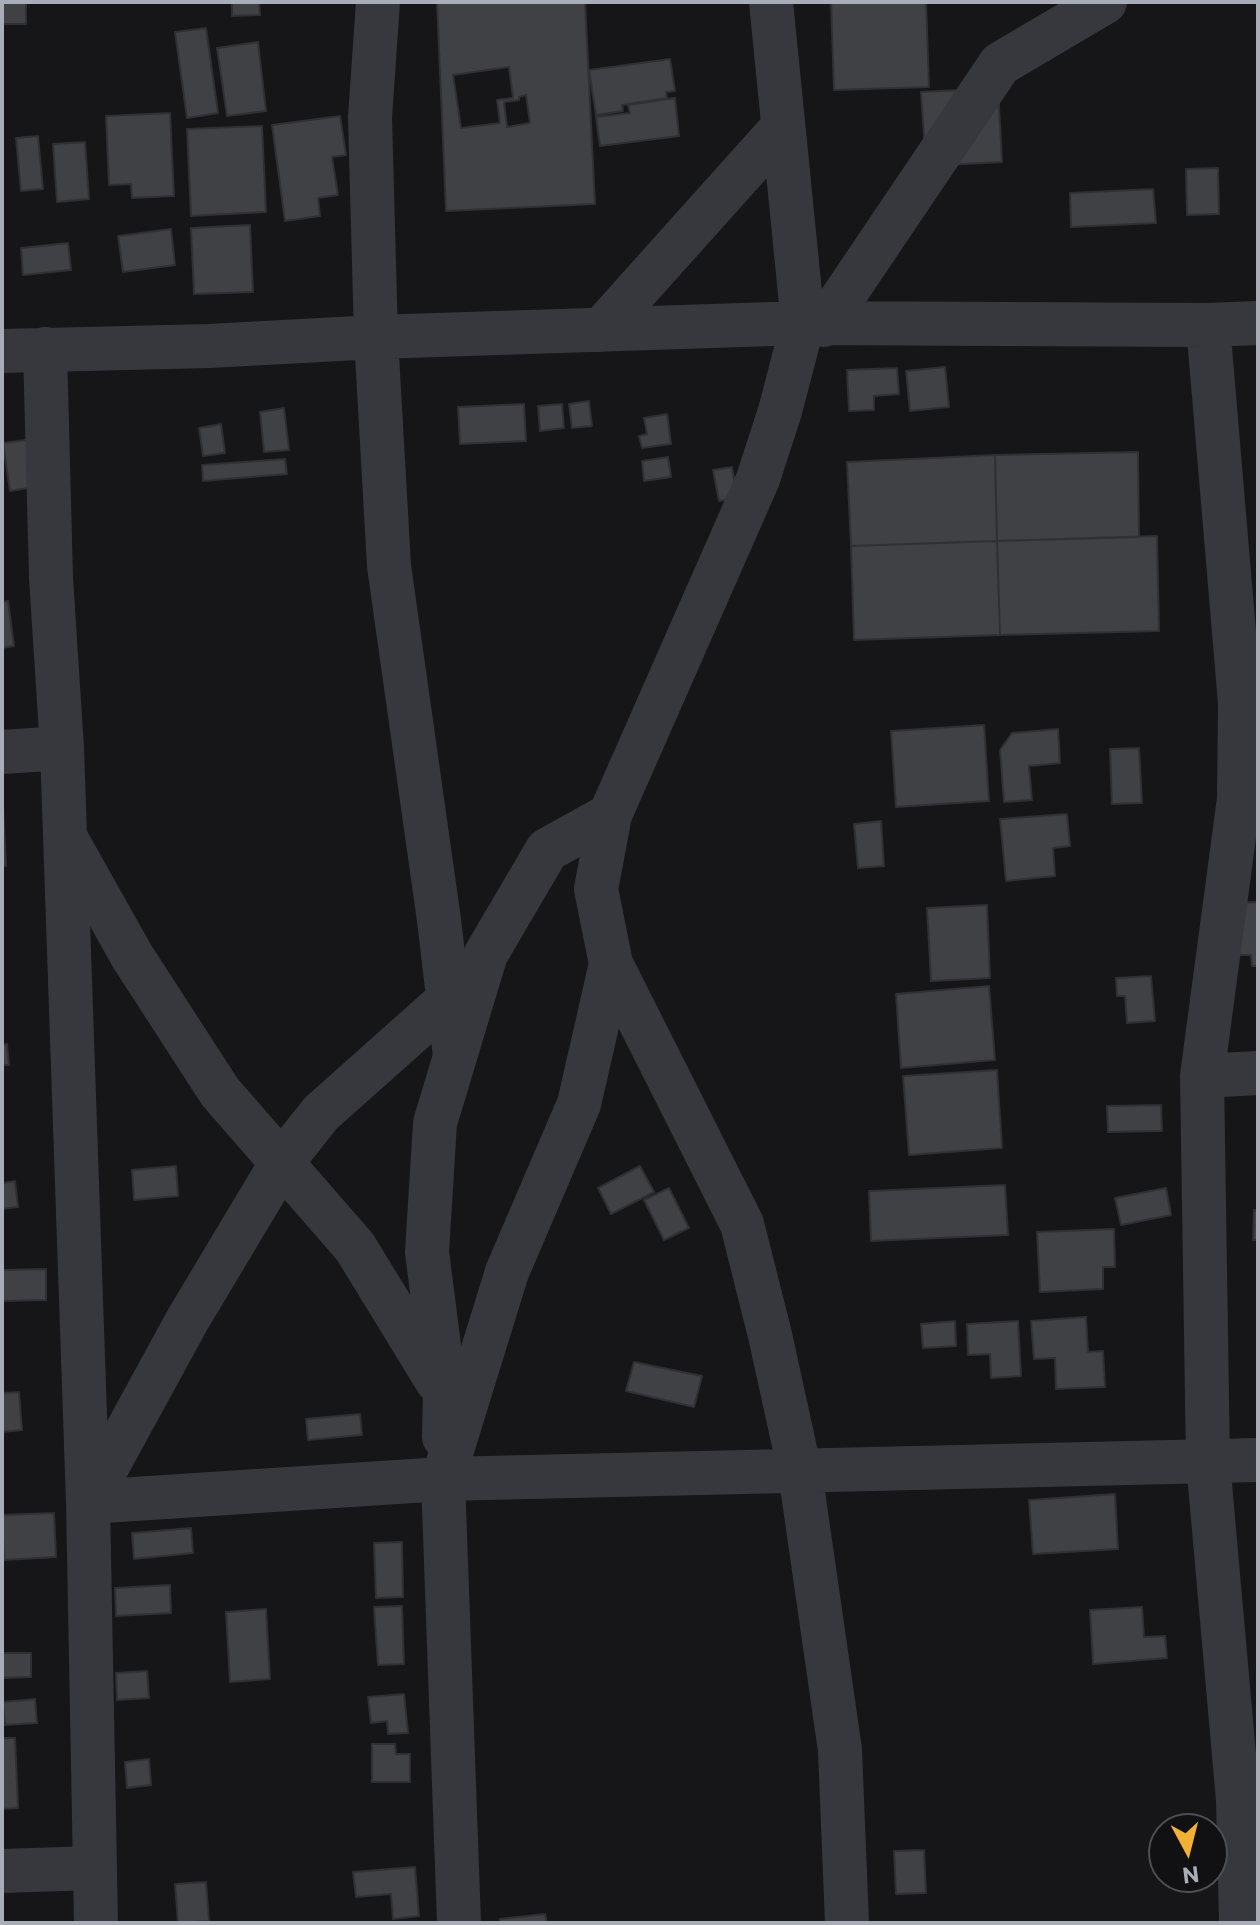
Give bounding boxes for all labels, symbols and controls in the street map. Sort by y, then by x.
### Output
north arrow [1148,1813,1228,1893]
text: N [1181,1861,1201,1890]

